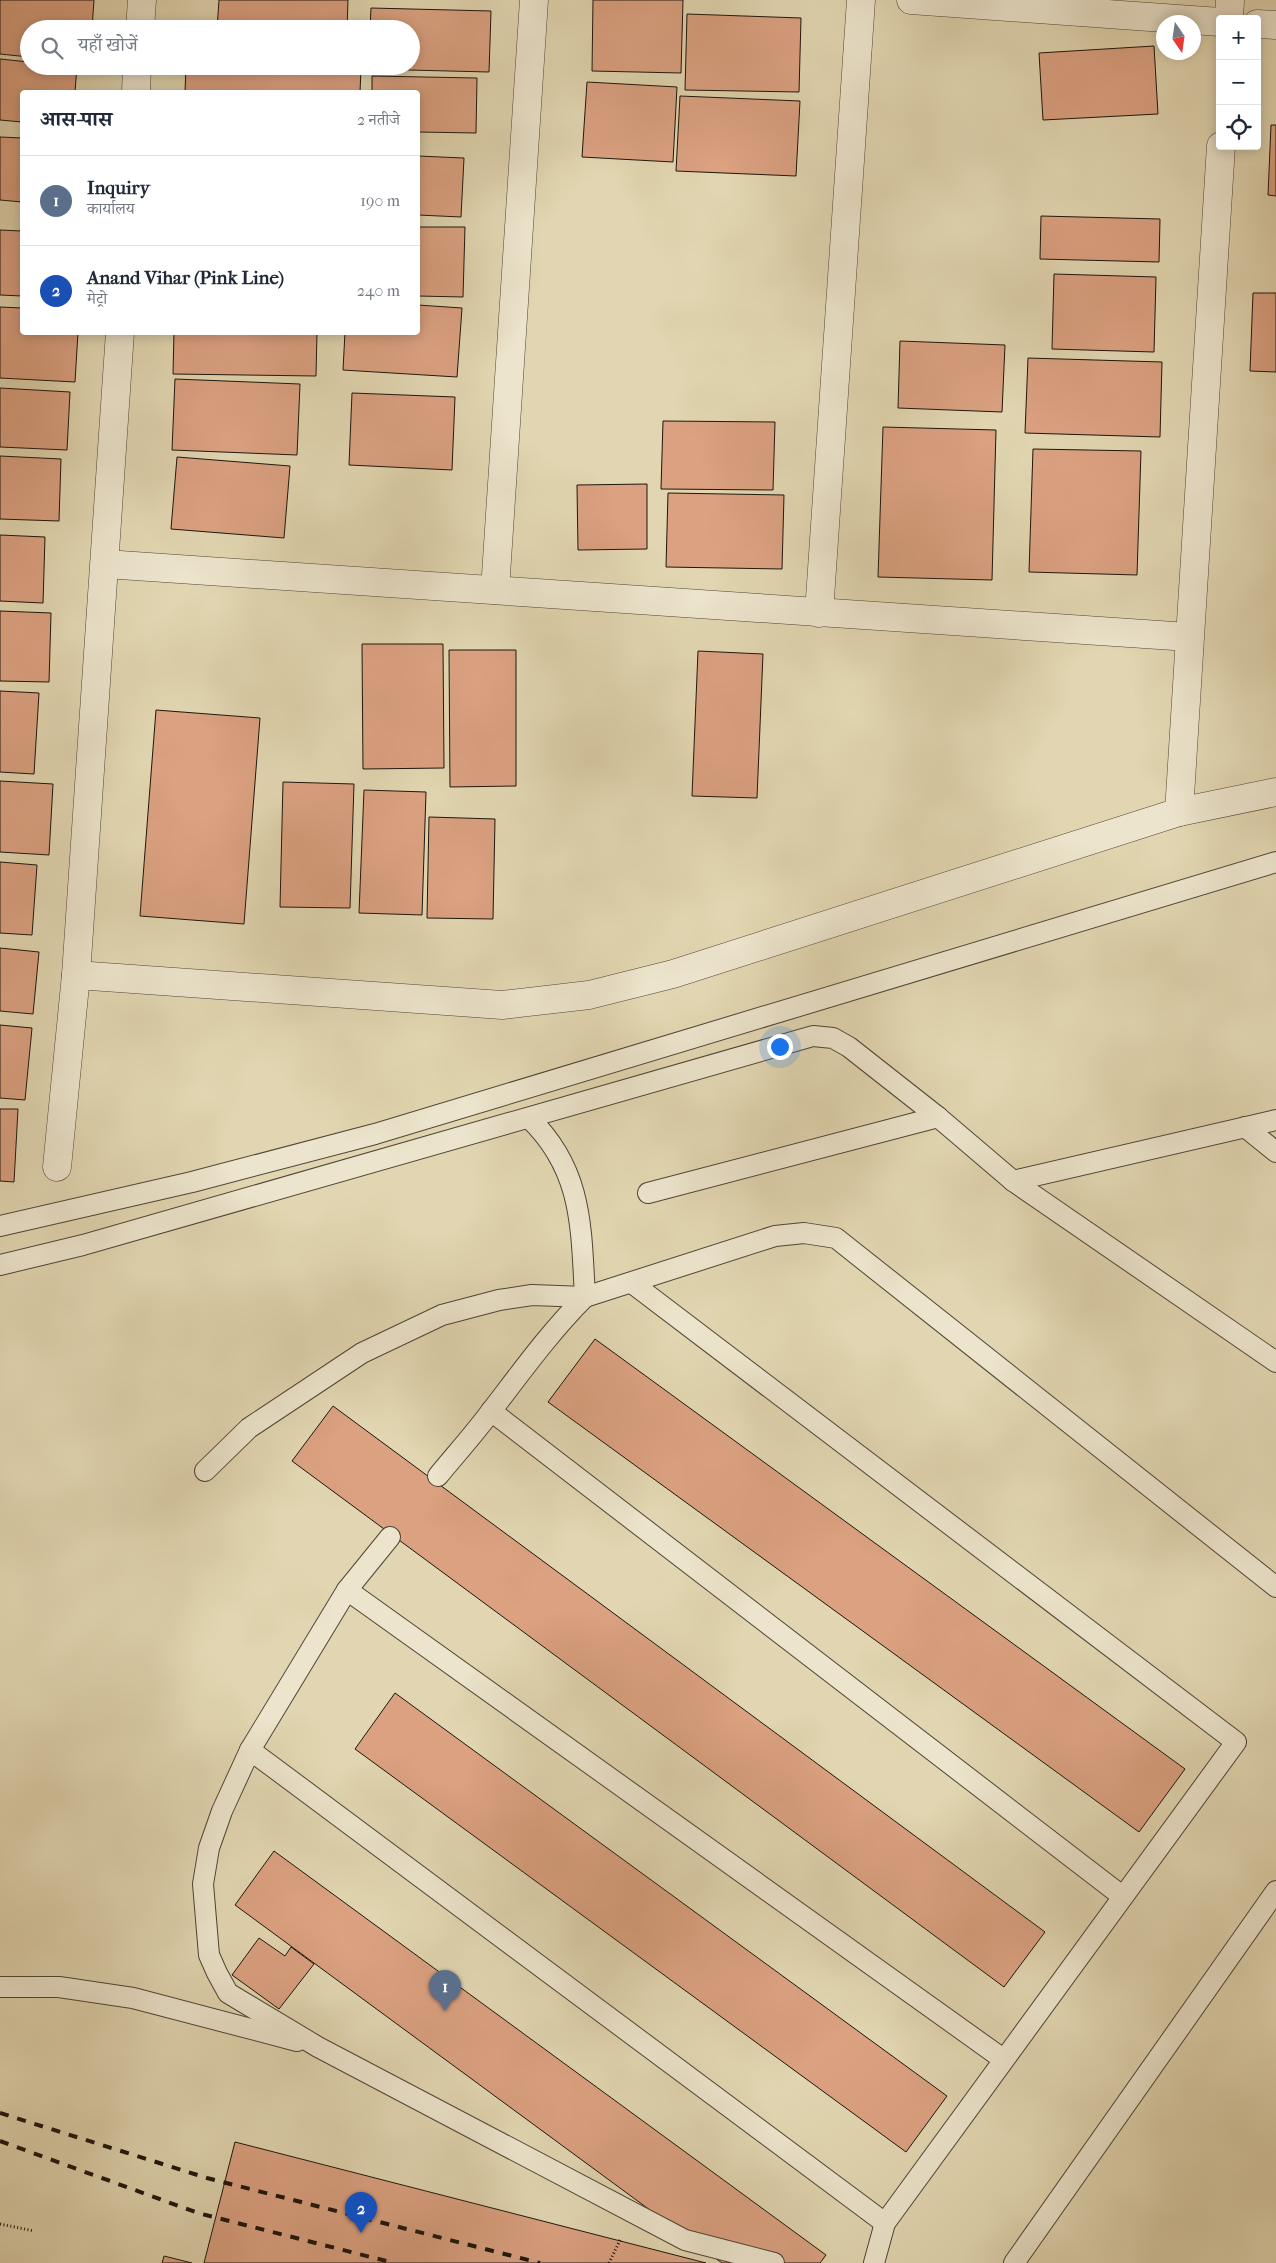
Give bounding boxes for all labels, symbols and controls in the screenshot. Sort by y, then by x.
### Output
north arrow [1156,15,1201,60]
map controls [1216,15,1261,150]
button: + [1216,15,1261,60]
search box [20,20,420,75]
icon: search [38,34,66,62]
text: यहाँ खोजें [78,34,138,56]
button: − [1216,60,1261,105]
button: locate [1216,105,1261,150]
text: आस-पास [40,107,112,131]
text: 2 नतीजे [357,110,400,129]
text: Inquiry [87,177,150,199]
text: 1 [53,191,59,210]
text: 190 m [360,191,400,210]
text: कार्यालय [87,199,135,218]
text: Anand Vihar (Pink Line) [87,267,284,289]
text: 2 [52,281,60,300]
text: 240 m [357,281,400,300]
text: मेट्रो [87,289,107,308]
your location [767,1034,793,1060]
pin: 1 [429,1970,461,2011]
pin: 2 [345,2192,377,2233]

